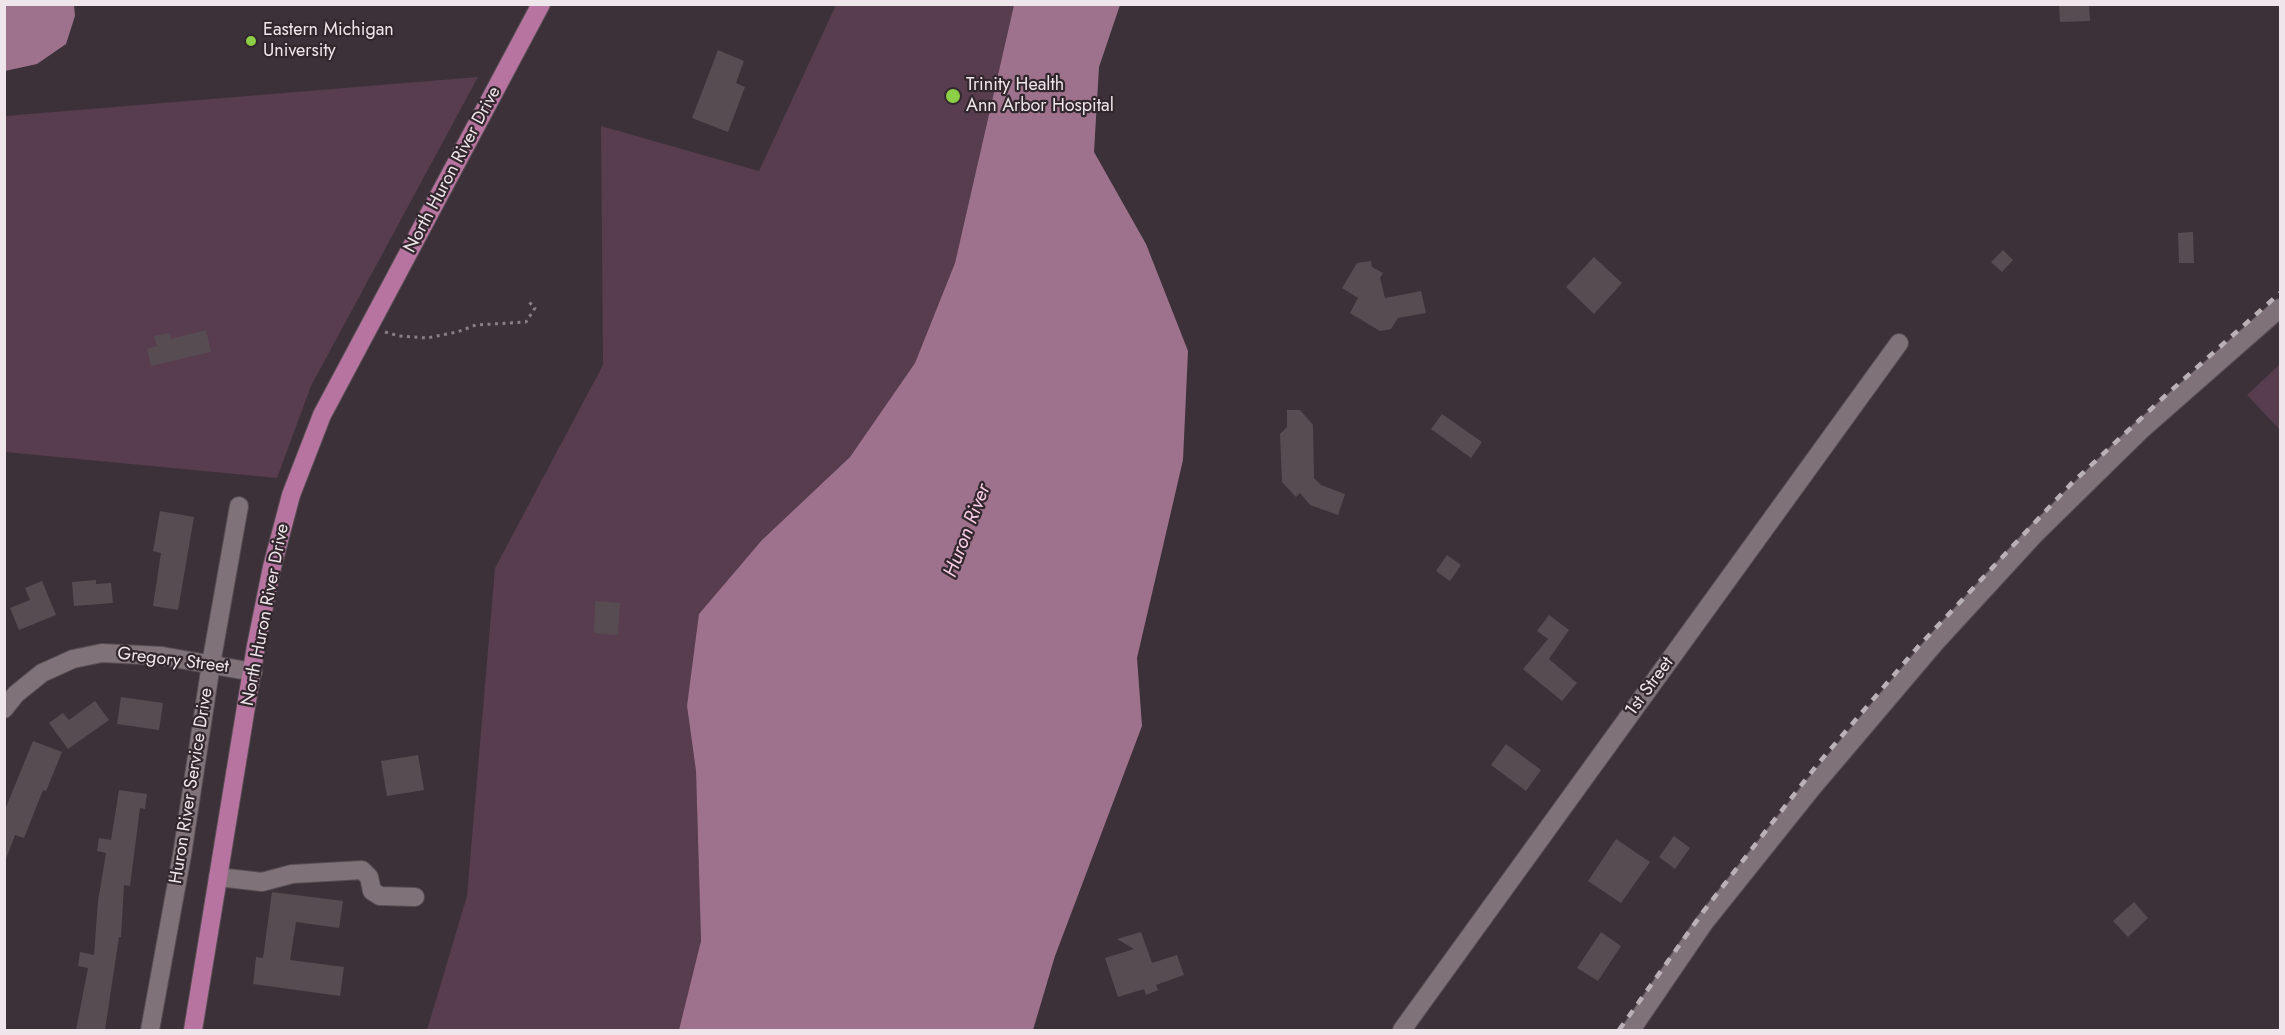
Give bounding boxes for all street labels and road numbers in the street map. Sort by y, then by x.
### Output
street label: North Huron River Drive [400,83,506,257]
street label: North Huron River Drive [238,522,294,708]
street label: Gregory Street [116,643,230,679]
street label: 1st Street [1621,653,1679,721]
street label: Huron River Service Drive [166,687,218,885]

